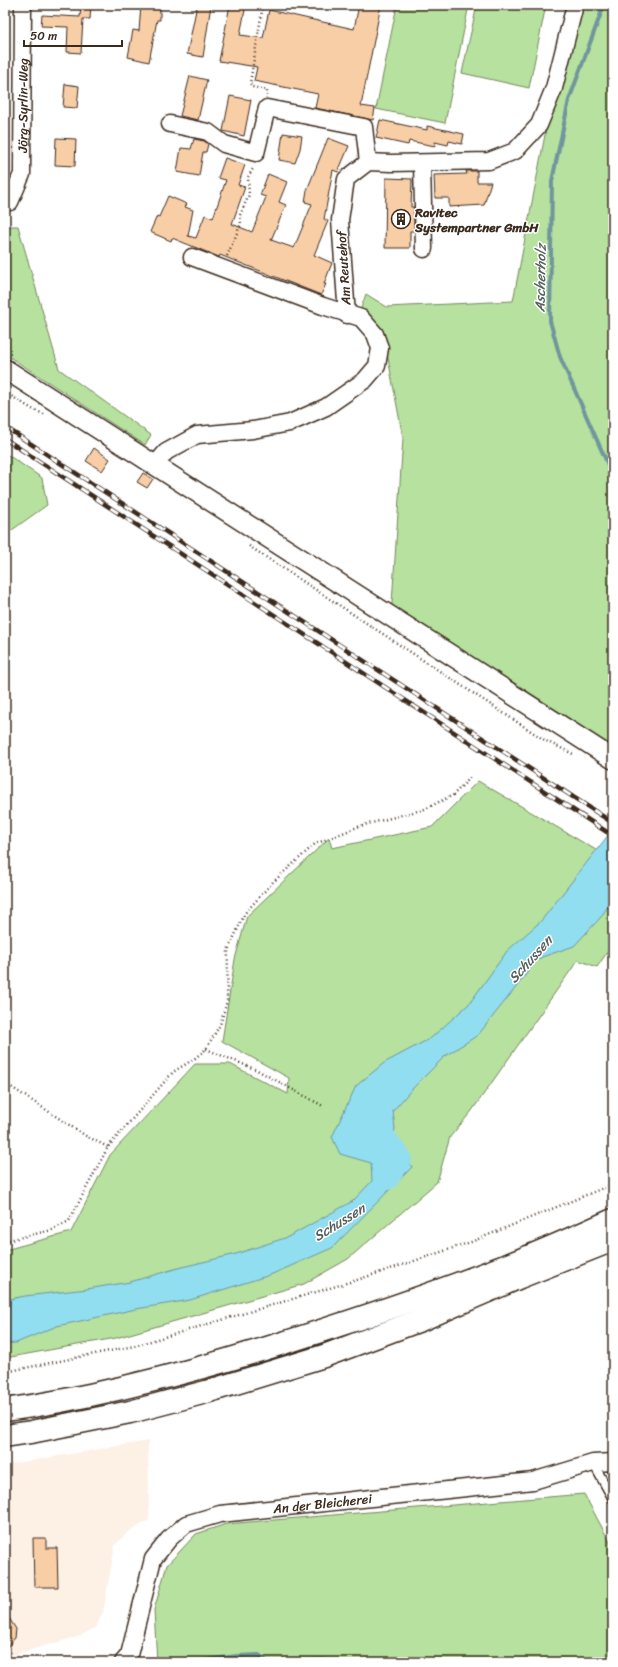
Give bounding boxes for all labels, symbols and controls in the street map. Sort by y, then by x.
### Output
scale bar [24,22,122,48]
text: 50 m [30,25,57,47]
street label: Jörg-Syrlin-Weg [11,58,35,154]
place label: Ravitec Systempartner GmbH [414,201,539,239]
building icon: Ravitec Systempartner GmbH [390,208,412,230]
street label: Am Reutehof [329,228,358,307]
water label: Ascherholz [527,241,554,313]
water label: Schussen [502,929,560,989]
water label: Schussen [308,1196,372,1248]
street label: An der Bleicherei [271,1487,373,1520]

